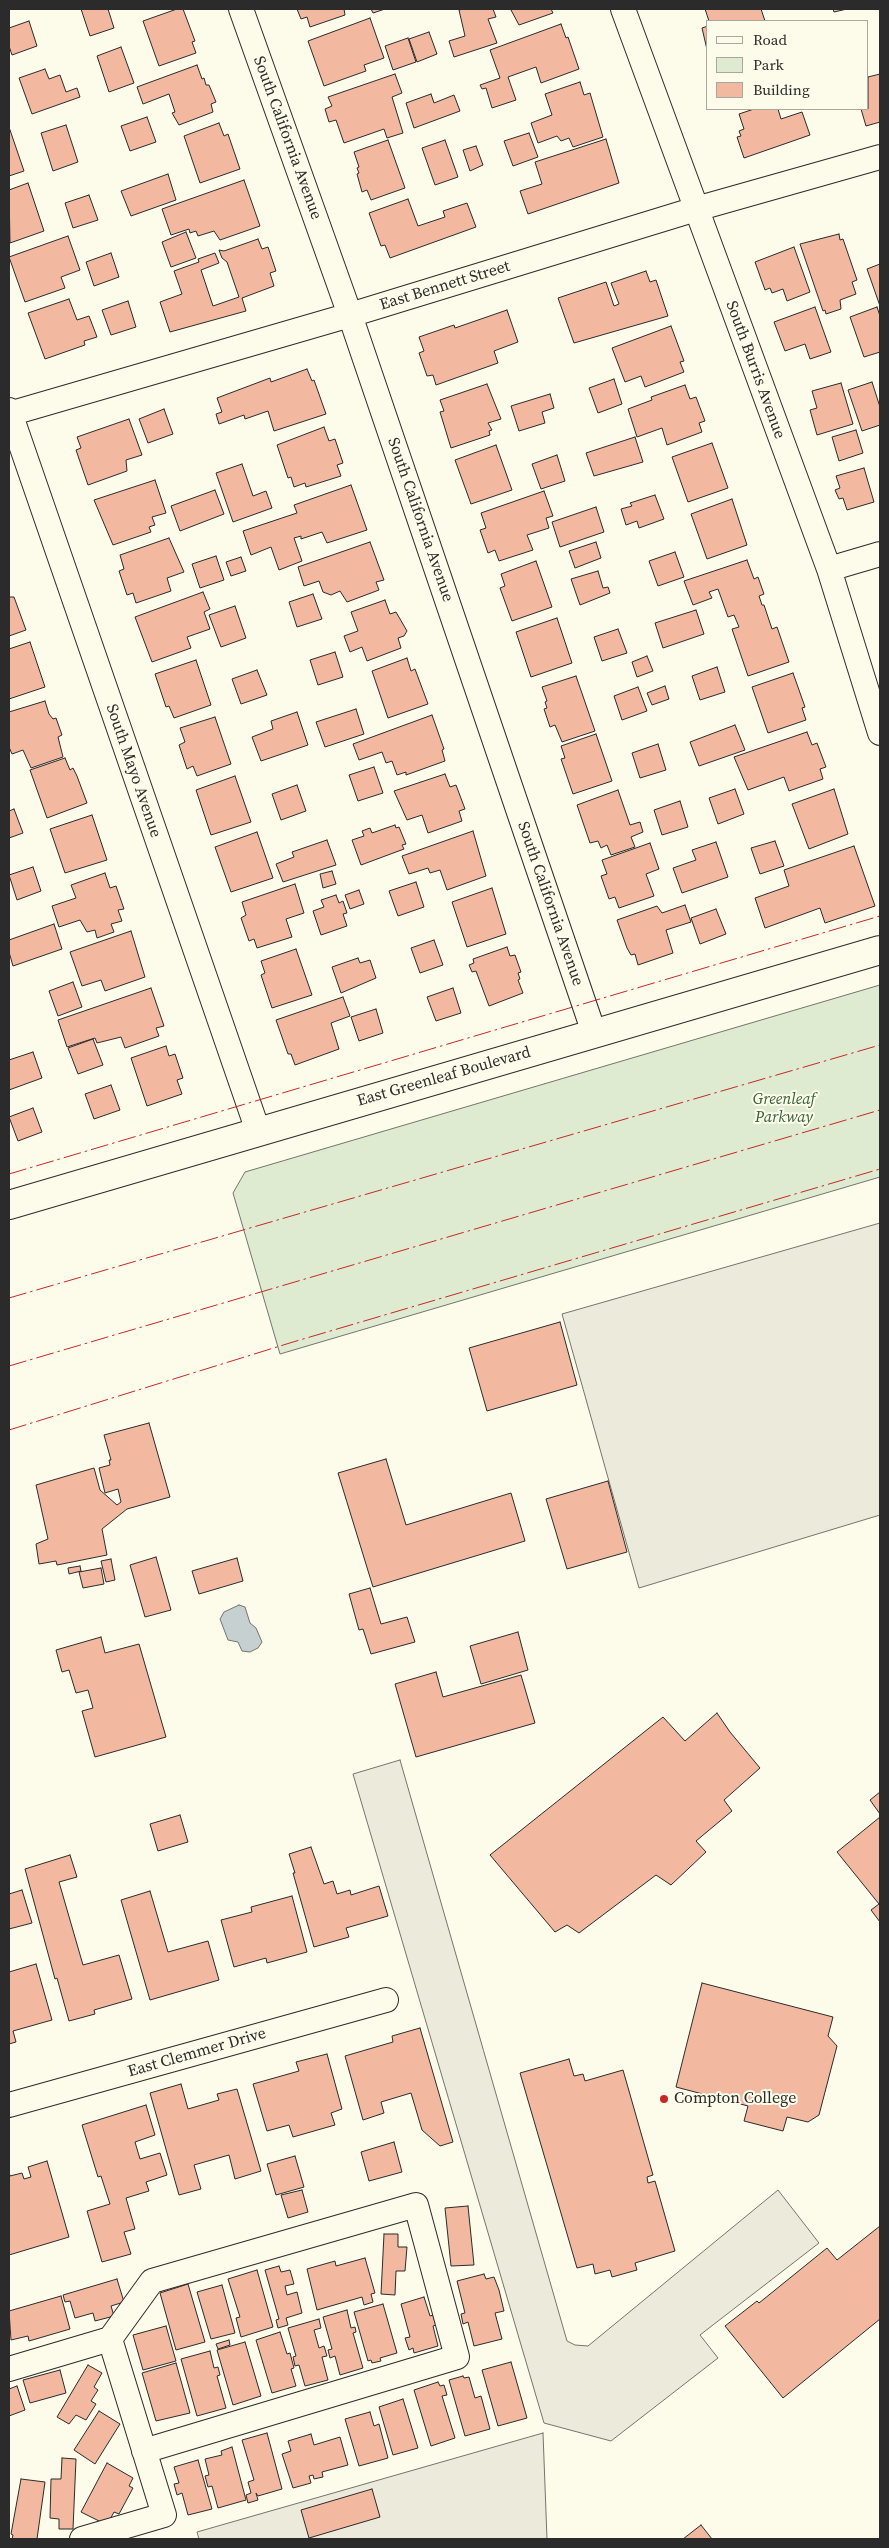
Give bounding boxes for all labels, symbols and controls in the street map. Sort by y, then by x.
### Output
legend [706,20,869,110]
text: Road [753,29,787,50]
street label: South California Avenue [249,54,325,222]
text: Park [753,54,784,75]
text: Building [753,79,810,100]
street label: East Bennett Street [378,257,512,315]
street label: South Burris Avenue [721,298,789,442]
street label: South California Avenue [383,435,457,605]
street label: South Mayo Avenue [101,702,165,840]
street label: South California Avenue [513,819,587,989]
street label: East Greenleaf Boulevard [355,1043,533,1111]
park label: Greenleaf Parkway [753,1090,815,1128]
street label: East Clemmer Drive [126,2024,268,2082]
place label: Compton College [674,2089,796,2109]
marker: Compton College [658,2093,670,2105]

